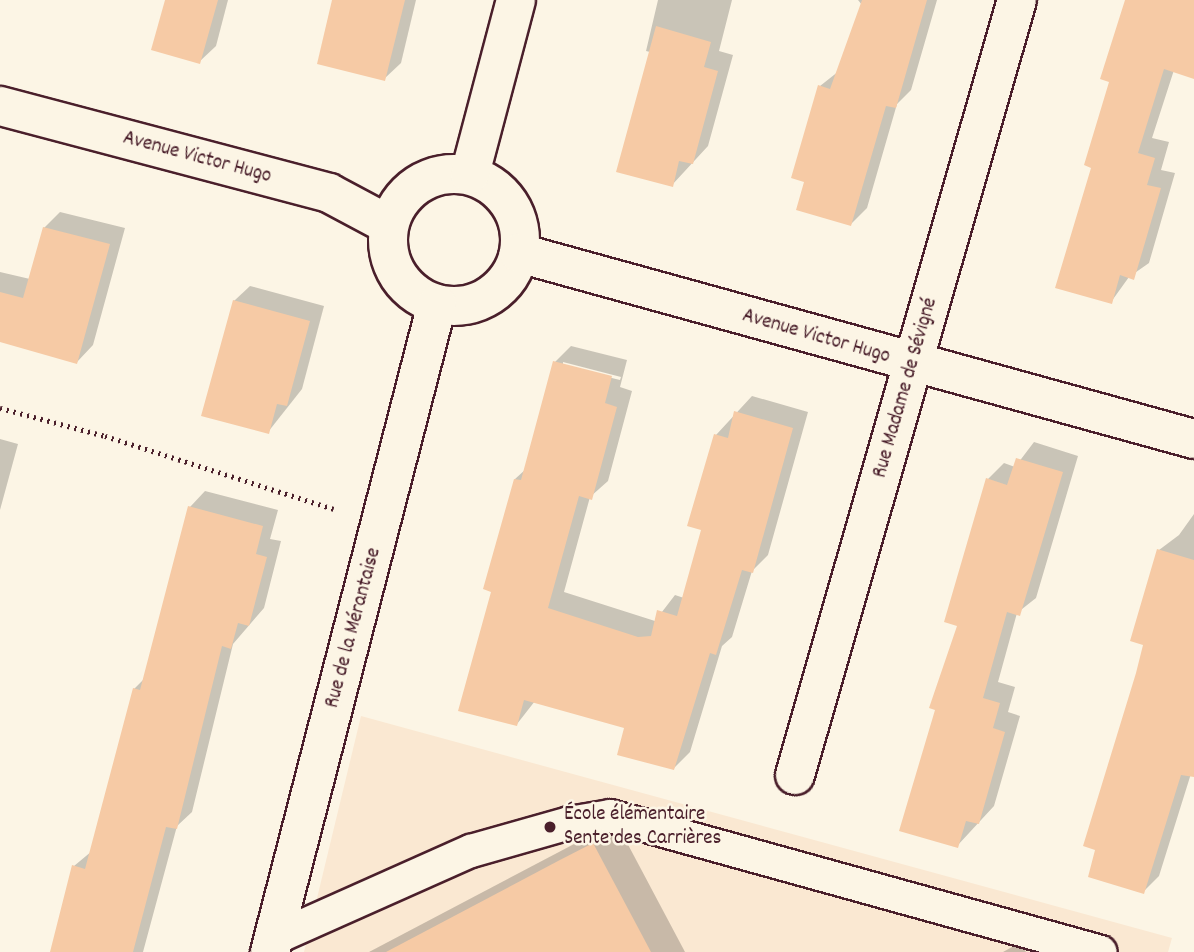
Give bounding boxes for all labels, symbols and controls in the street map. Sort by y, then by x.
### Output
street label: Avenue Victor Hugo [120,126,274,190]
street label: Rue Madame de Sévigné [868,295,944,481]
street label: Avenue Victor Hugo [739,304,893,370]
street label: Rue de la Mérantaise [320,545,388,711]
place label: École élémentaire Sente des Carrières [564,802,721,852]
marker: École élémentaire Sente des Carrières [542,819,558,835]

